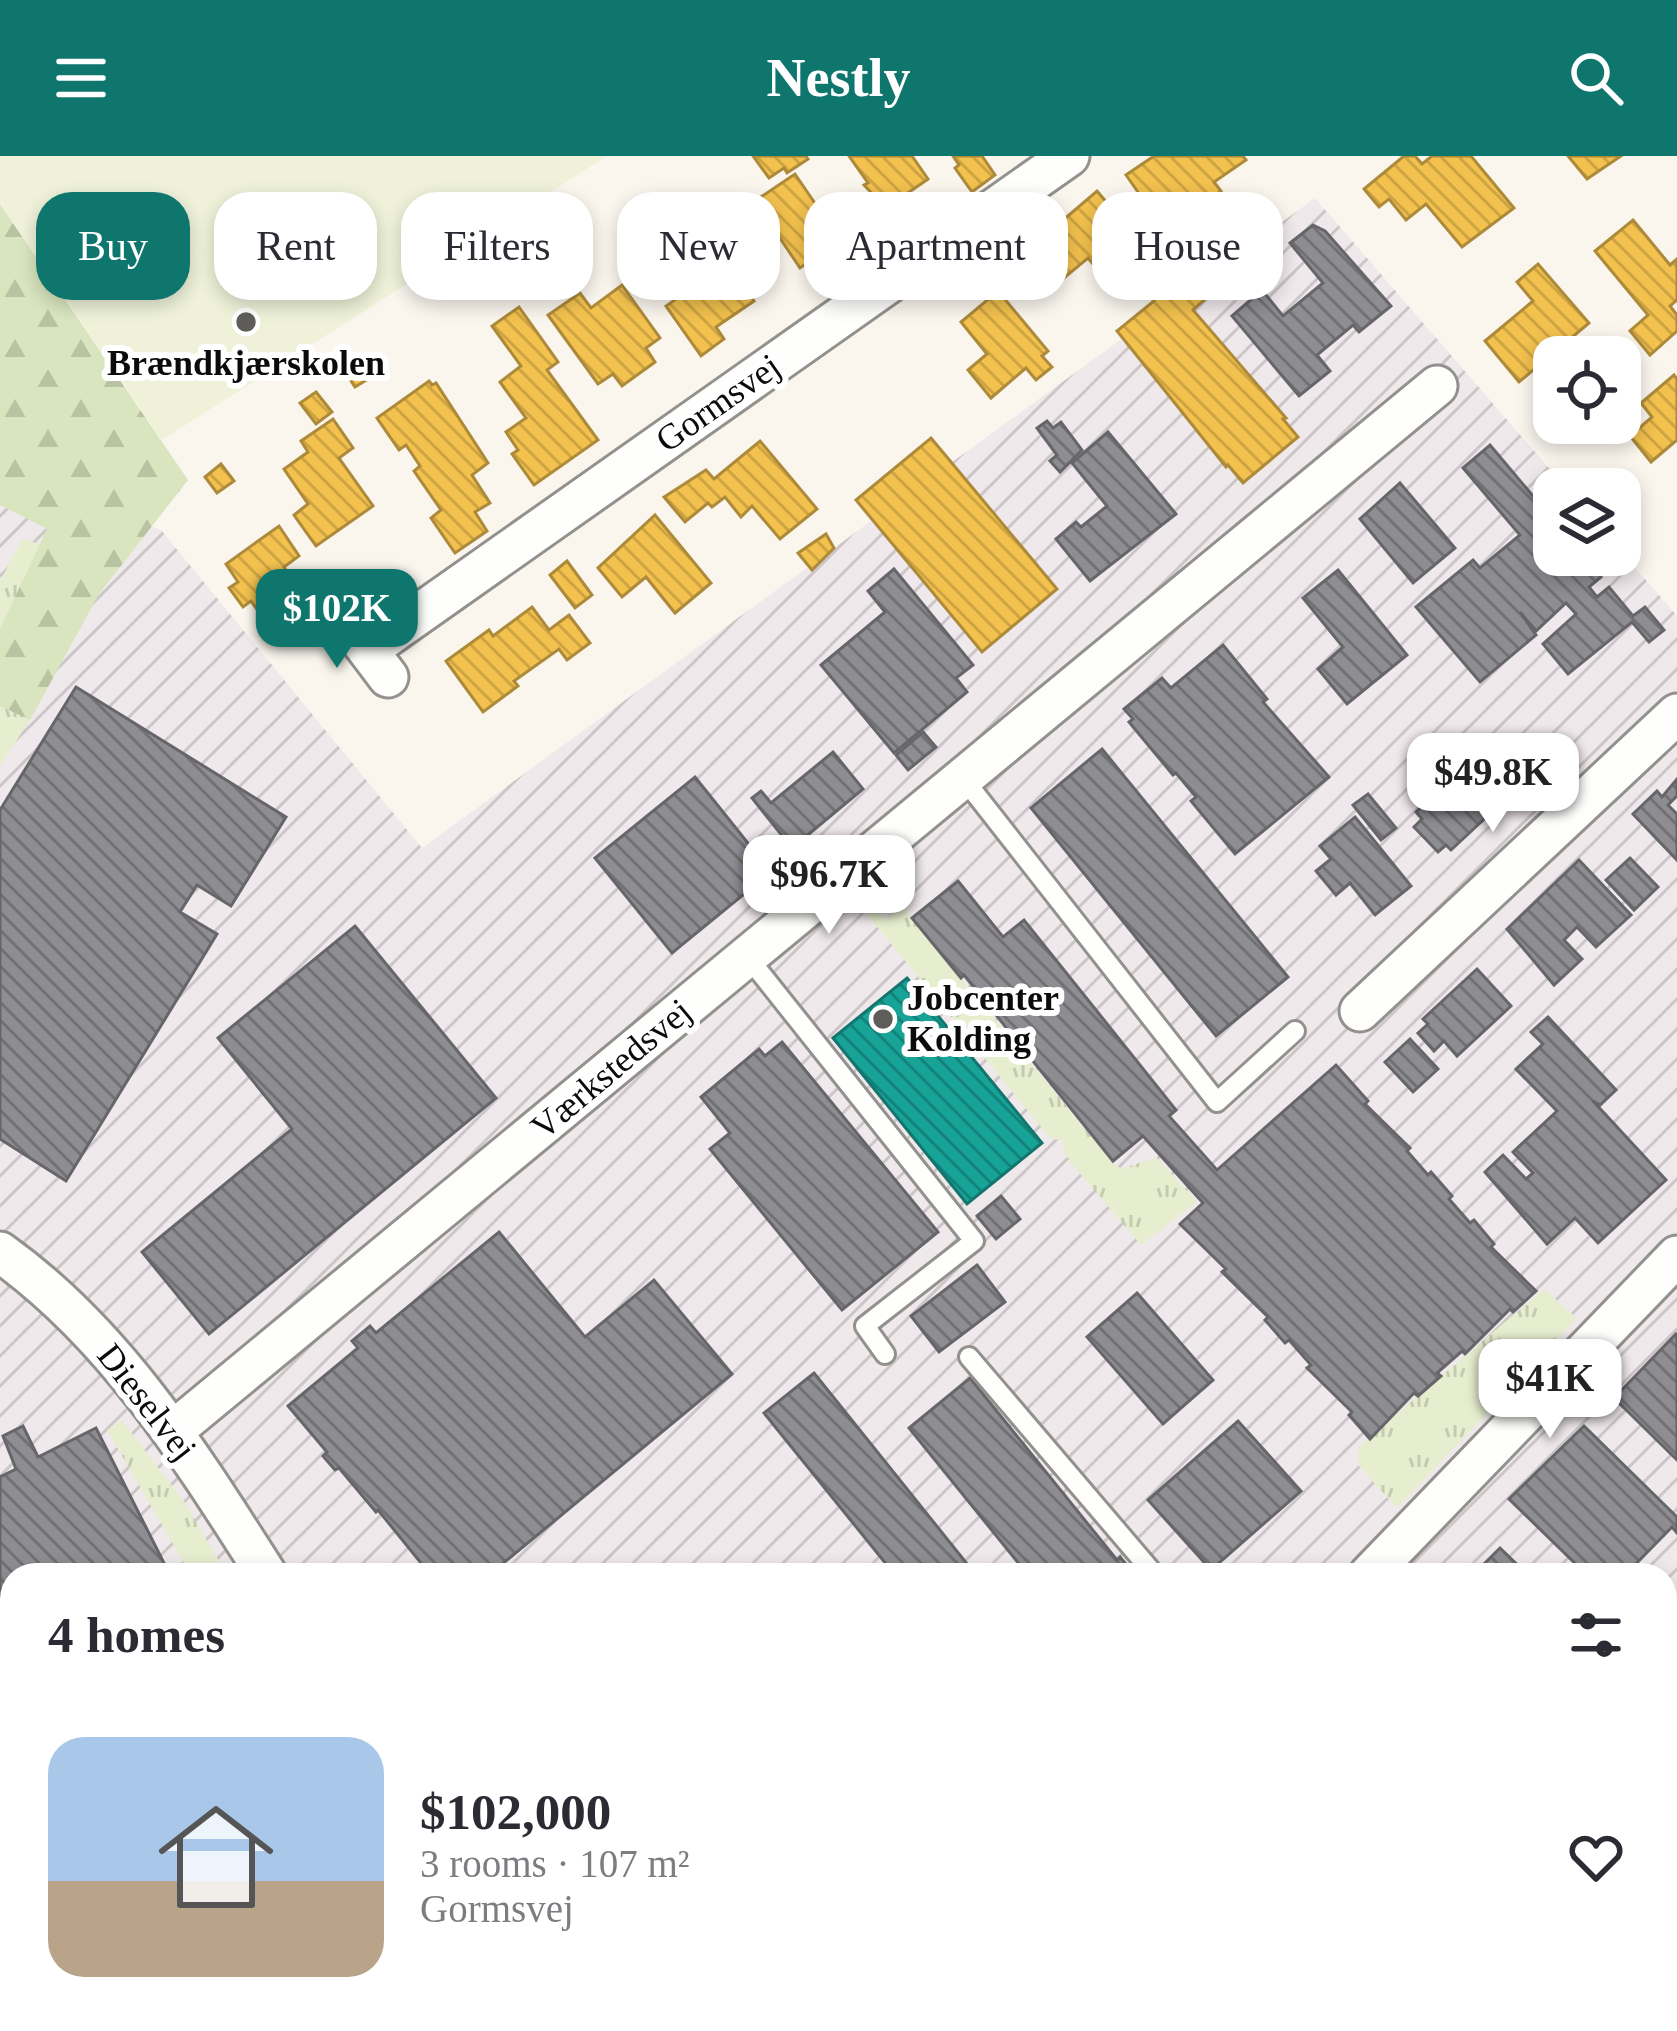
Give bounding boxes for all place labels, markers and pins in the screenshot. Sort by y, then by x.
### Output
marker: Brændkjærskolen [233,309,259,335]
place label: Brændkjærskolen [107,343,385,383]
pin: $102K [253,569,421,671]
pin: $49.8K [1395,733,1591,835]
pin: $96.7K [731,835,927,937]
place label: Jobcenter Kolding [907,978,1059,1059]
marker: Jobcenter Kolding [870,1006,896,1032]
pin: $41K [1479,1339,1621,1441]

